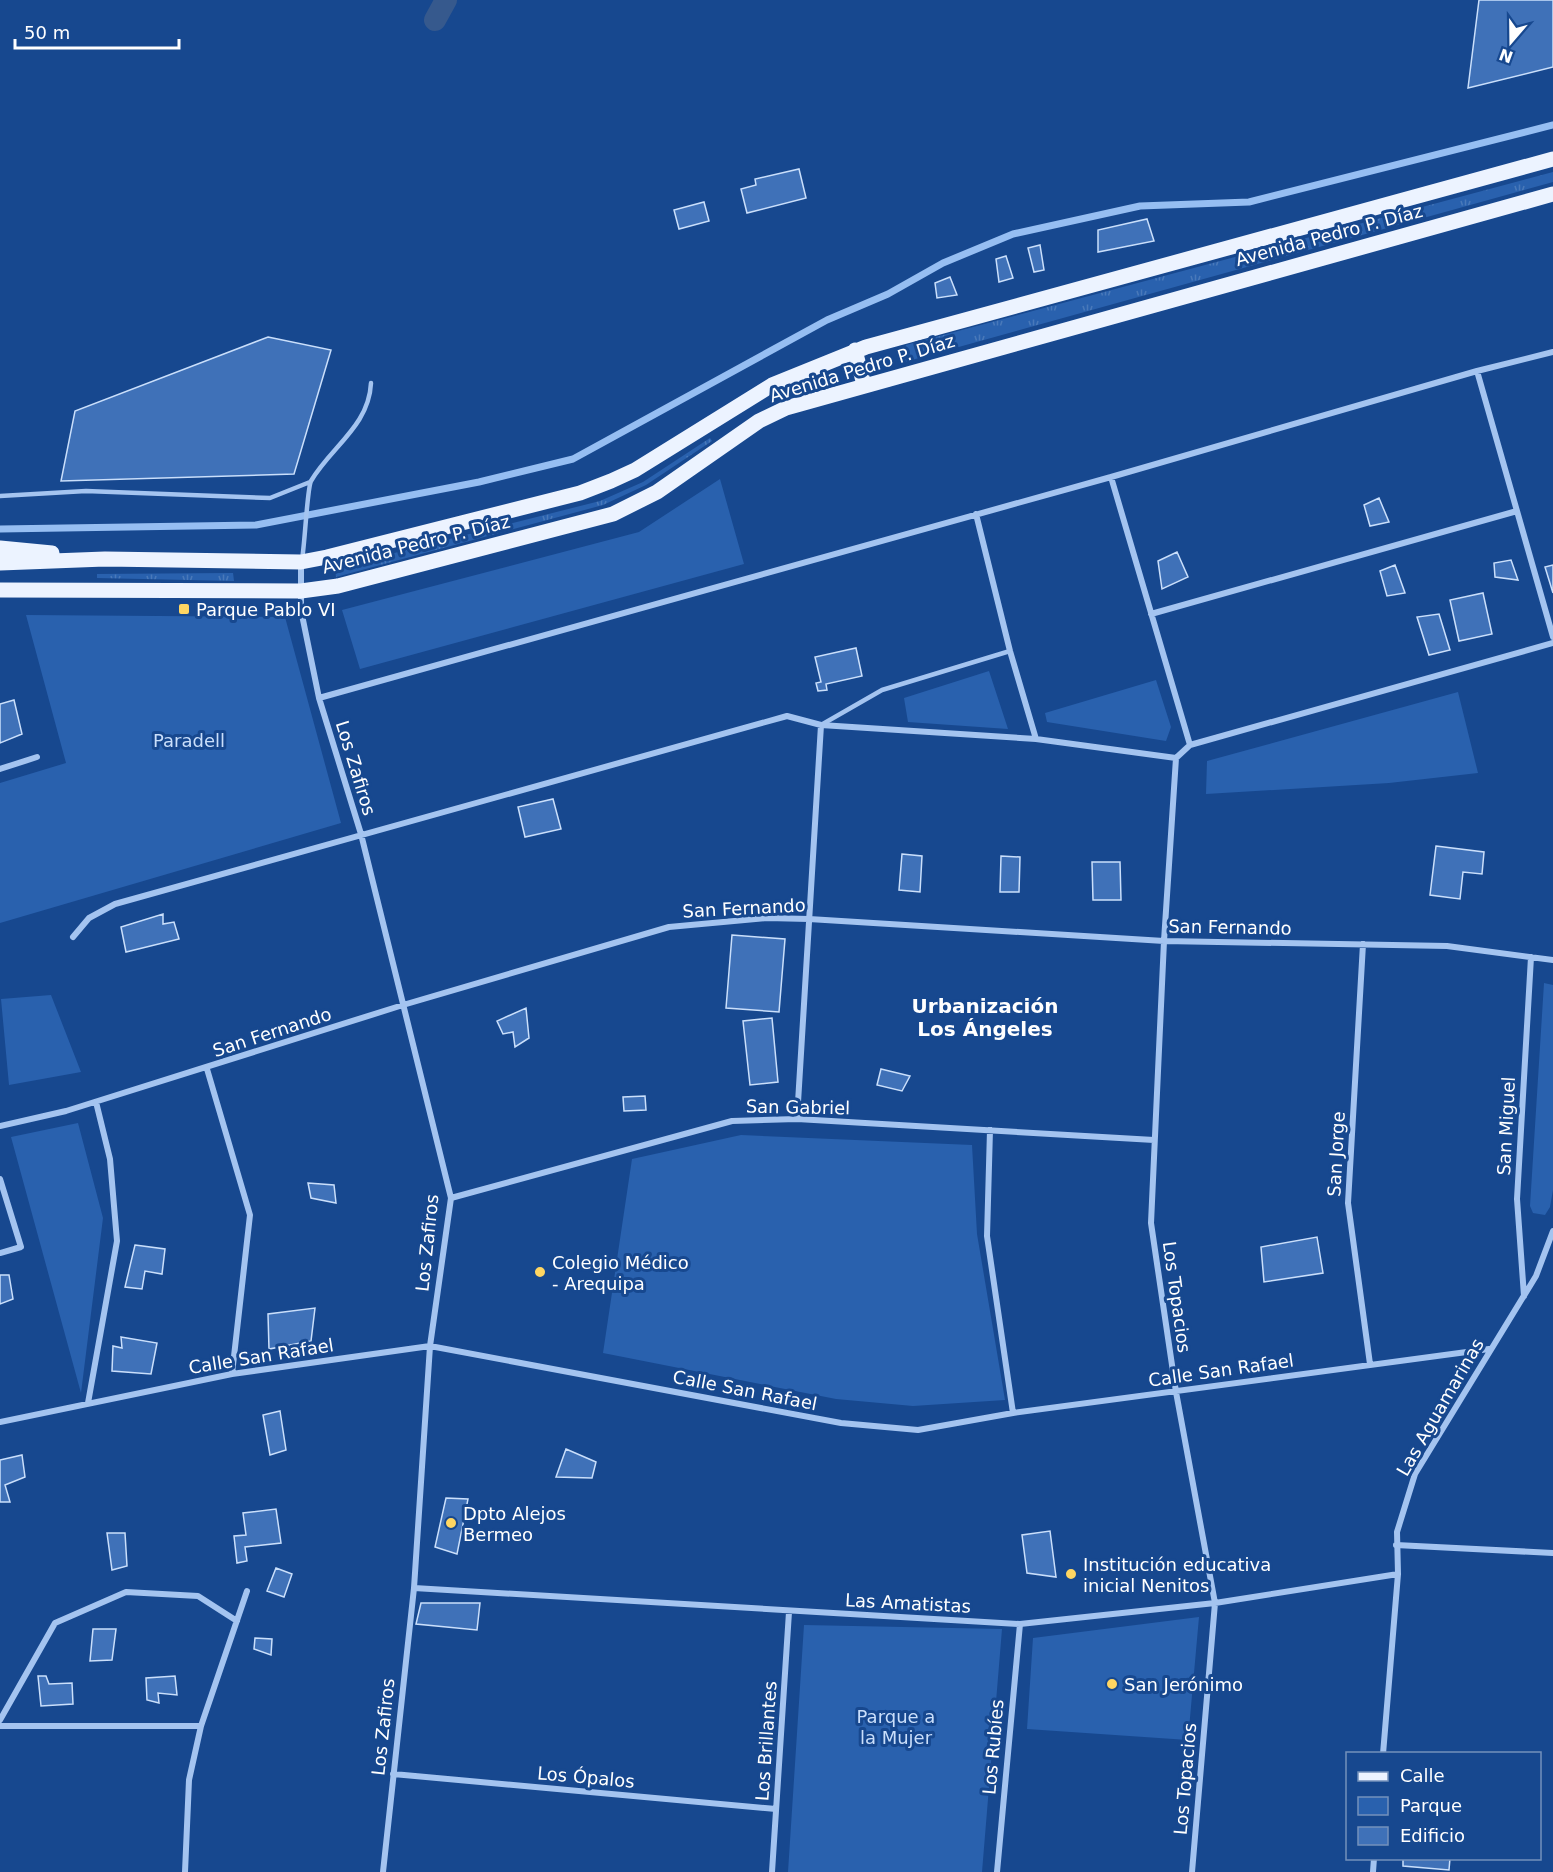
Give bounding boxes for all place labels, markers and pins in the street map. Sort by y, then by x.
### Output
place label: Parque Pablo VI [196,599,336,620]
marker: Parque Pablo VI [177,602,191,616]
place label: Colegio Médico - Arequipa [552,1252,689,1294]
marker: Colegio Médico - Arequipa [533,1265,547,1279]
place label: Dpto Alejos Bermeo [463,1503,566,1545]
marker: Dpto Alejos Bermeo [444,1516,458,1530]
place label: Institución educativa inicial Nenitos [1083,1554,1271,1596]
marker: Institución educativa inicial Nenitos [1064,1567,1078,1581]
place label: San Jerónimo [1124,1674,1243,1695]
marker: San Jerónimo [1105,1677,1119,1691]

